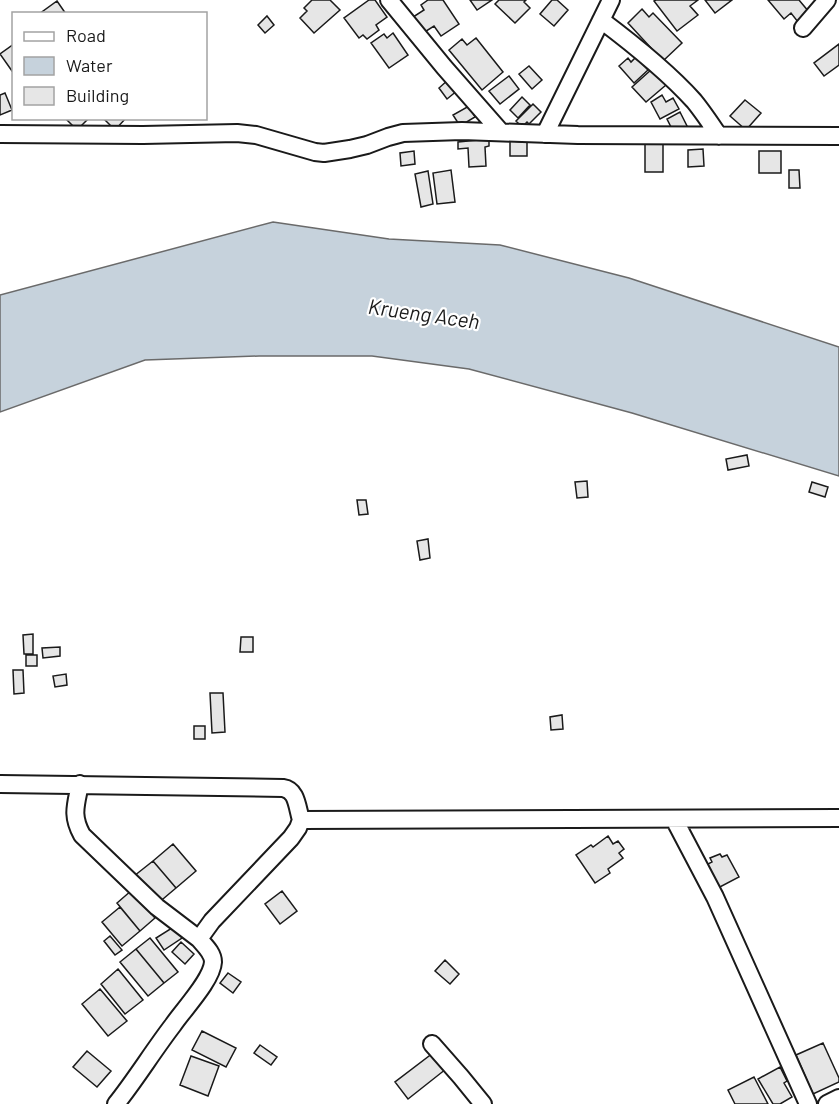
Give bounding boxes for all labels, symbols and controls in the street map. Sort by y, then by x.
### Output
legend [12,12,207,120]
text: Road [66,24,106,46]
text: Water [66,54,113,76]
text: Building [66,84,129,106]
water label: Krueng Aceh [367,293,481,333]

